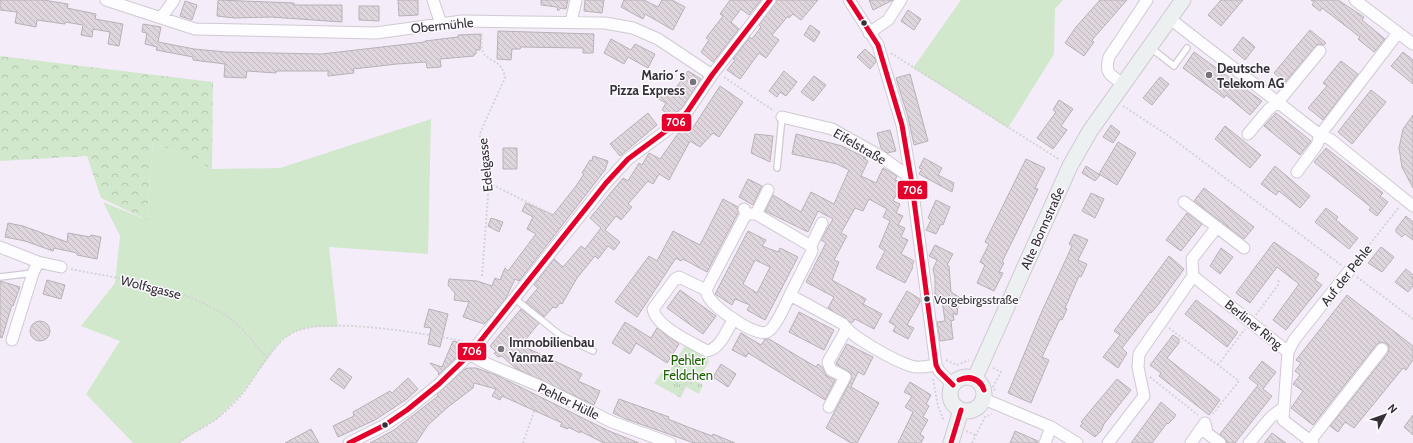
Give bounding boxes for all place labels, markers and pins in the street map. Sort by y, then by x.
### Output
unlabelled marker [859,18,869,28]
place label: Deutsche Telekom AG [1217,60,1285,91]
place label: Mario´s Pizza Express [609,67,685,98]
marker: Deutsche Telekom AG [1204,70,1214,80]
marker: Mario´s Pizza Express [688,77,698,87]
place label: Vorgebirgsstraße [934,292,1018,307]
marker: Vorgebirgsstraße [922,294,932,304]
place label: Immobilienbau Yanmaz [508,334,595,365]
marker: Immobilienbau Yanmaz [496,344,506,354]
unlabelled marker [380,420,390,430]

